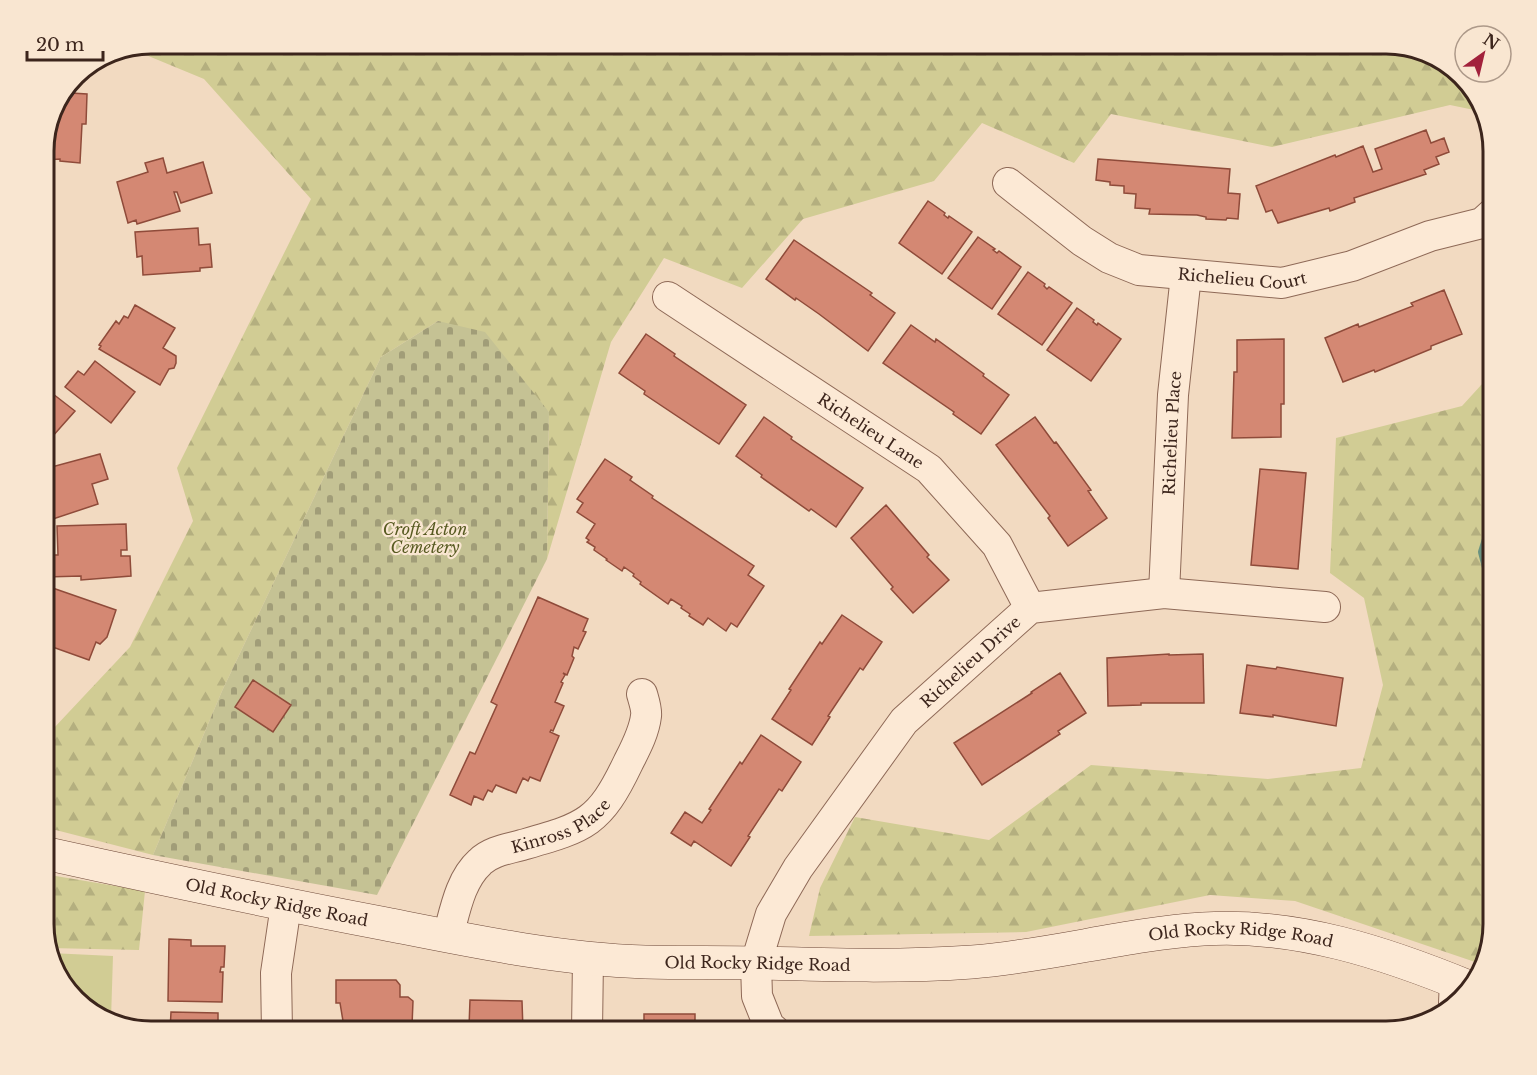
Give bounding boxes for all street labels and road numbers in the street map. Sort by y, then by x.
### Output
street label: Richelieu Court [1177,264,1309,293]
street label: Richelieu Place [1158,370,1186,496]
street label: Richelieu Lane [814,389,928,473]
street label: Richelieu Drive [916,611,1025,712]
street label: Kinross Place [509,795,615,857]
street label: Old Rocky Ridge Road [184,874,370,930]
street label: Old Rocky Ridge Road [1147,918,1335,951]
street label: Old Rocky Ridge Road [665,952,851,975]

